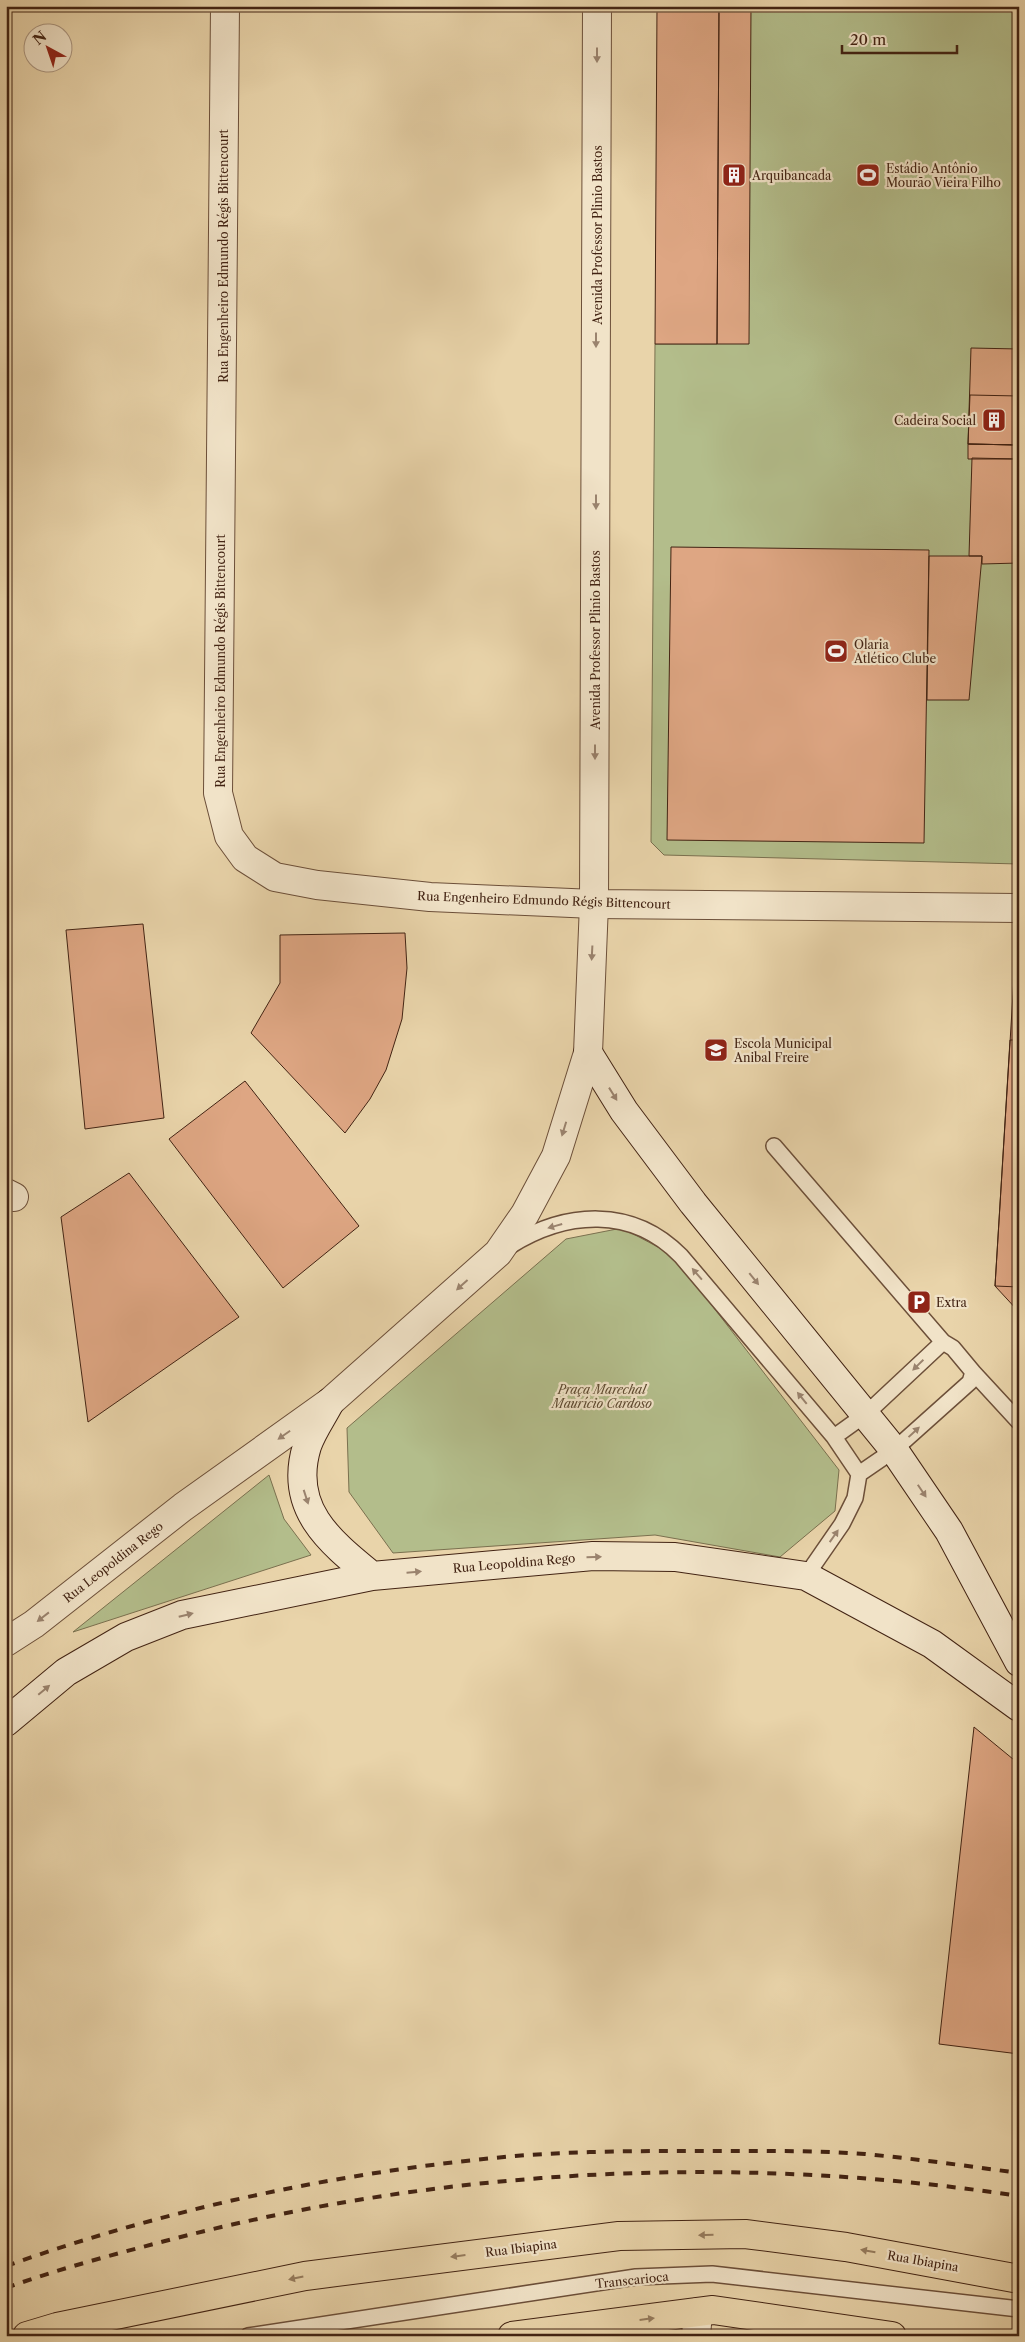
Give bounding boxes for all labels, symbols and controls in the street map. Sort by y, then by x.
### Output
north arrow [22,22,72,72]
scale bar [842,22,958,54]
text: N [29,27,50,49]
text: 20 m [850,30,886,49]
one-way arrow [593,47,601,63]
street label: Rua Engenheiro Edmundo Régis Bittencourt [216,128,231,383]
street label: Avenida Professor Plinio Bastos [590,145,605,326]
place label: Estádio Antônio Mourão Vieira Filho [886,161,1001,190]
building icon: Arquibancada [721,162,747,188]
sports icon: Estádio Antônio Mourão Vieira Filho [855,162,881,188]
place label: Arquibancada [751,168,832,183]
one-way arrow [592,332,600,348]
building icon: Cadeira Social [981,407,1007,433]
place label: Cadeira Social [894,413,976,428]
one-way arrow [592,495,600,511]
street label: Rua Engenheiro Edmundo Régis Bittencourt [213,533,228,788]
street label: Avenida Professor Plinio Bastos [588,550,603,731]
place label: Olaria Atlético Clube [853,637,936,666]
sports icon: Olaria Atlético Clube [823,638,849,664]
one-way arrow [591,745,599,761]
street label: Rua Engenheiro Edmundo Régis Bittencourt [417,888,672,912]
one-way arrow [588,945,596,961]
place label: Escola Municipal Anibal Freire [733,1036,832,1065]
school or university icon: Escola Municipal Anibal Freire [703,1037,729,1063]
one-way arrow [609,1088,618,1101]
one-way arrow [559,1122,567,1137]
one-way arrow [548,1223,563,1231]
one-way arrow [691,1269,703,1281]
one-way arrow [749,1272,760,1285]
one-way arrow [456,1279,468,1291]
parking icon: Extra [906,1289,932,1315]
place label: Extra [936,1295,968,1310]
one-way arrow [913,1359,925,1371]
park label: Praça Marechal Maurício Cardoso [550,1382,652,1411]
one-way arrow [797,1392,808,1405]
one-way arrow [907,1426,919,1438]
one-way arrow [277,1430,291,1440]
one-way arrow [917,1484,926,1497]
one-way arrow [302,1489,310,1504]
street label: Rua Leopoldina Rego [60,1518,166,1606]
one-way arrow [829,1529,839,1542]
street label: Rua Leopoldina Rego [452,1550,576,1576]
one-way arrow [586,1552,602,1560]
one-way arrow [407,1568,423,1576]
one-way arrow [179,1611,194,1619]
one-way arrow [36,1612,50,1622]
one-way arrow [37,1685,50,1696]
one-way arrow [698,2231,714,2239]
street label: Rua Ibiapina [484,2236,558,2260]
one-way arrow [860,2247,875,2255]
street label: Rua Ibiapina [886,2247,961,2275]
one-way arrow [449,2253,465,2261]
street label: Transcarioca [595,2269,670,2291]
one-way arrow [288,2274,304,2282]
one-way arrow [640,2314,656,2322]

